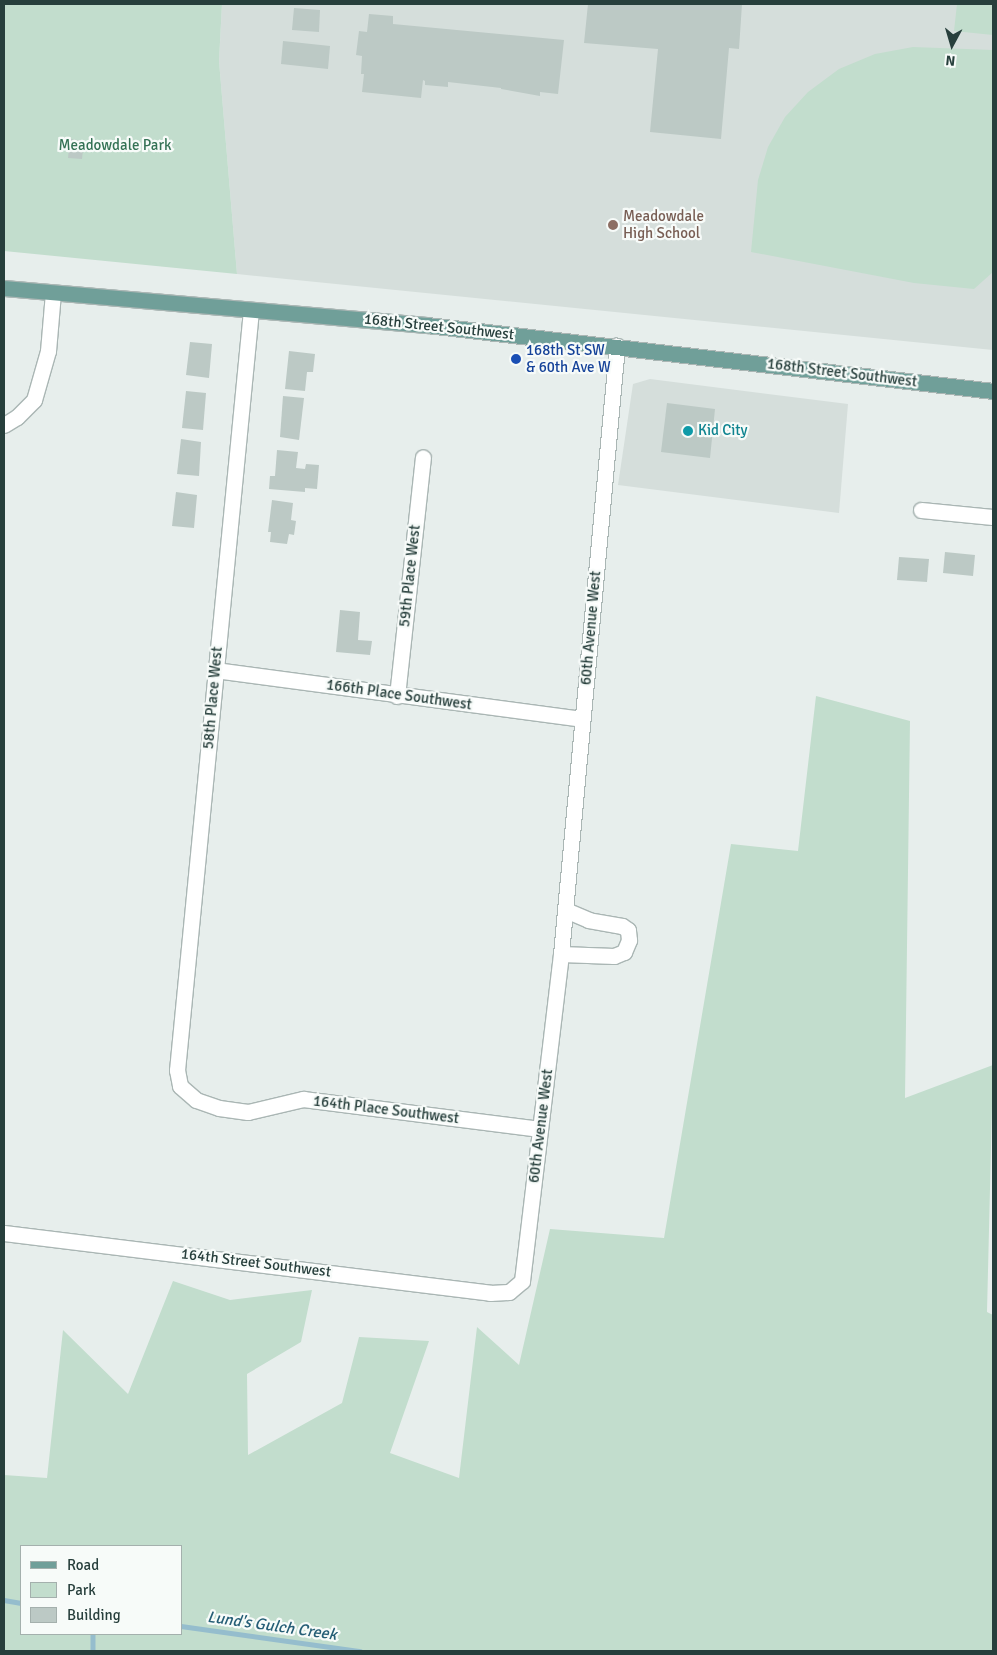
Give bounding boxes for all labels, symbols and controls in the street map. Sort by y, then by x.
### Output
north arrow [927,20,977,70]
text: N [945,51,956,69]
park label: Meadowdale Park [58,137,172,155]
place label: Meadowdale High School [623,207,704,242]
marker: Meadowdale High School [607,219,619,231]
street label: 168th Street Southwest [363,310,515,344]
place label: 168th St SW & 60th Ave W [526,341,611,376]
marker: 168th St SW & 60th Ave W [510,353,522,365]
street label: 168th Street Southwest [766,355,918,391]
place label: Kid City [698,422,748,440]
marker: Kid City [682,425,694,437]
street label: 59th Place West [396,524,424,628]
street label: 60th Avenue West [577,570,605,686]
street label: 58th Place West [200,646,226,750]
street label: 166th Place Southwest [325,676,473,714]
street label: 60th Avenue West [525,1068,557,1184]
street label: 164th Place Southwest [312,1092,460,1128]
street label: 164th Street Southwest [180,1245,332,1281]
legend [20,1545,182,1635]
text: Road [67,1556,99,1574]
text: Park [67,1581,96,1599]
text: Building [67,1606,121,1624]
water label: Lund's Gulch Creek [206,1607,338,1645]

